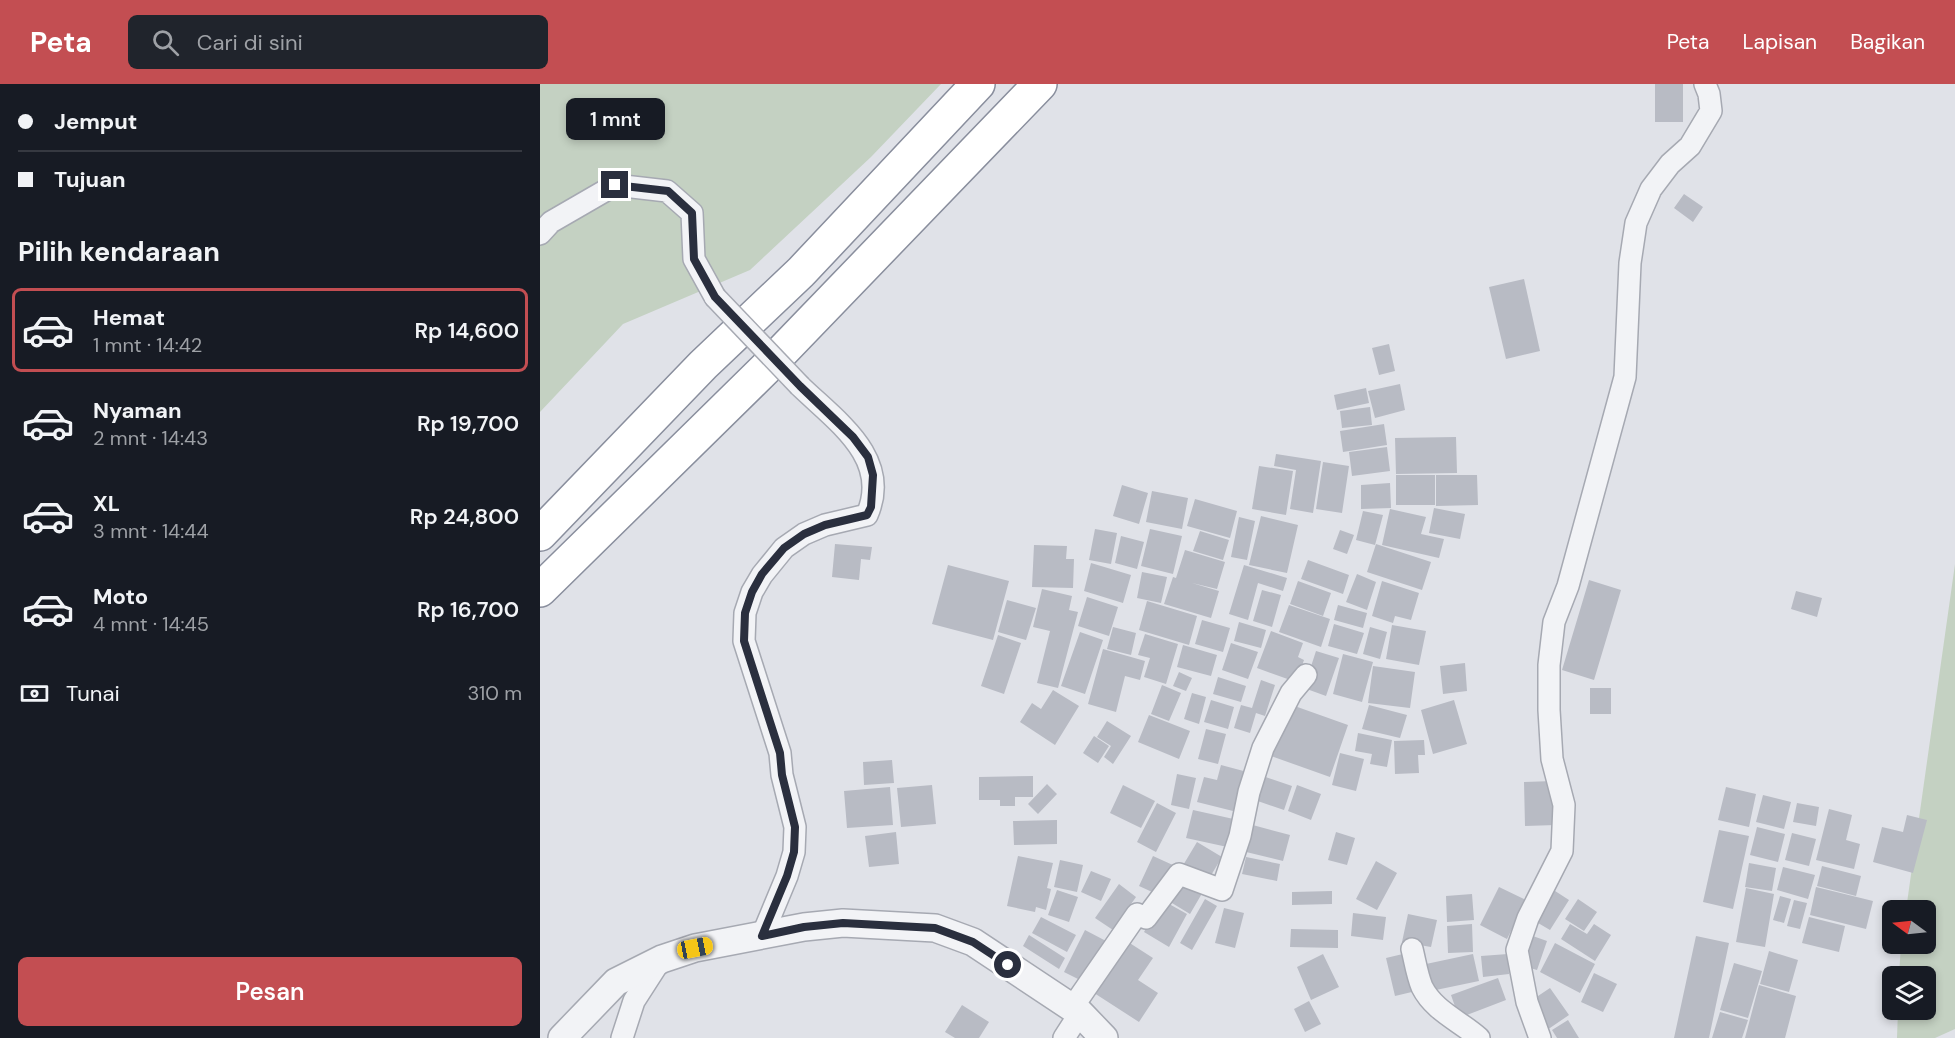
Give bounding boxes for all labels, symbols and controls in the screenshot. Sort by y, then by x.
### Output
search box [128,15,548,69]
text: Peta [30,24,92,61]
icon: search [149,26,182,59]
text: Cari di sini [197,28,303,57]
text: Peta [1667,28,1709,56]
text: Lapisan [1742,28,1817,56]
text: Bagikan [1850,28,1925,56]
callout: 1 mnt [566,98,664,140]
text: 1 mnt [590,106,641,132]
text: Jemput [54,107,137,136]
text: Tujuan [54,165,126,194]
route end [601,171,628,198]
text: Pilih kendaraan [18,234,220,269]
icon: car [21,303,75,357]
text: Hemat [93,303,165,332]
text: Rp 14,600 [414,316,519,345]
text: 1 mnt · 14:42 [93,332,202,358]
icon: car [21,396,75,450]
text: Nyaman [93,396,182,425]
text: Rp 19,700 [417,409,519,438]
text: 2 mnt · 14:43 [93,425,208,451]
icon: car [21,489,75,543]
text: XL [93,489,120,518]
text: Rp 24,800 [410,502,519,531]
text: 3 mnt · 14:44 [93,518,209,544]
icon: car [21,582,75,636]
text: Moto [93,582,148,611]
text: Rp 16,700 [417,595,519,624]
text: 4 mnt · 14:45 [93,611,209,637]
icon: cash [18,677,51,710]
text: Tunai [66,679,120,708]
text: 310 m [467,680,522,706]
north arrow [1882,900,1936,954]
map controls [1882,900,1936,1020]
car [676,936,714,960]
route start [994,951,1021,978]
button: Pesan [18,957,522,1026]
button: layers [1882,966,1936,1020]

